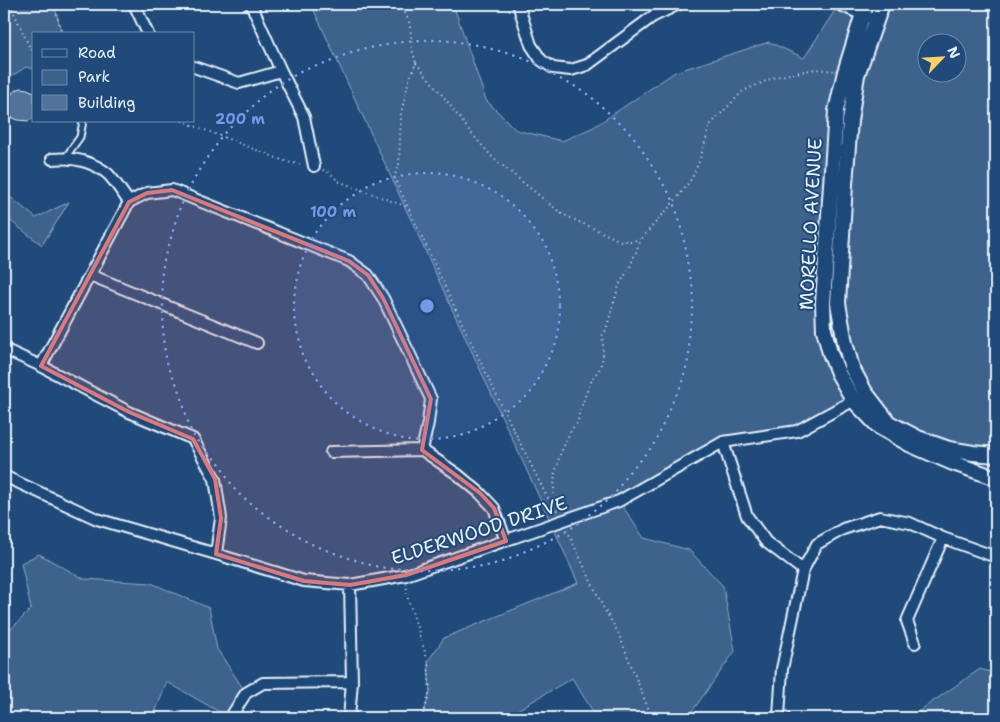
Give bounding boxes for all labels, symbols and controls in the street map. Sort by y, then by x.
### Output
legend [32,32,195,122]
north arrow [918,32,968,82]
text: Road [78,43,116,63]
text: N [943,44,964,61]
text: Park [78,67,110,87]
text: Building [78,93,135,113]
text: 200 m [215,109,265,129]
street label: MORELLO AVENUE [794,137,827,311]
text: 100 m [310,202,356,222]
centre of rings [418,297,436,315]
street label: ELDERWOOD DRIVE [388,490,571,571]

